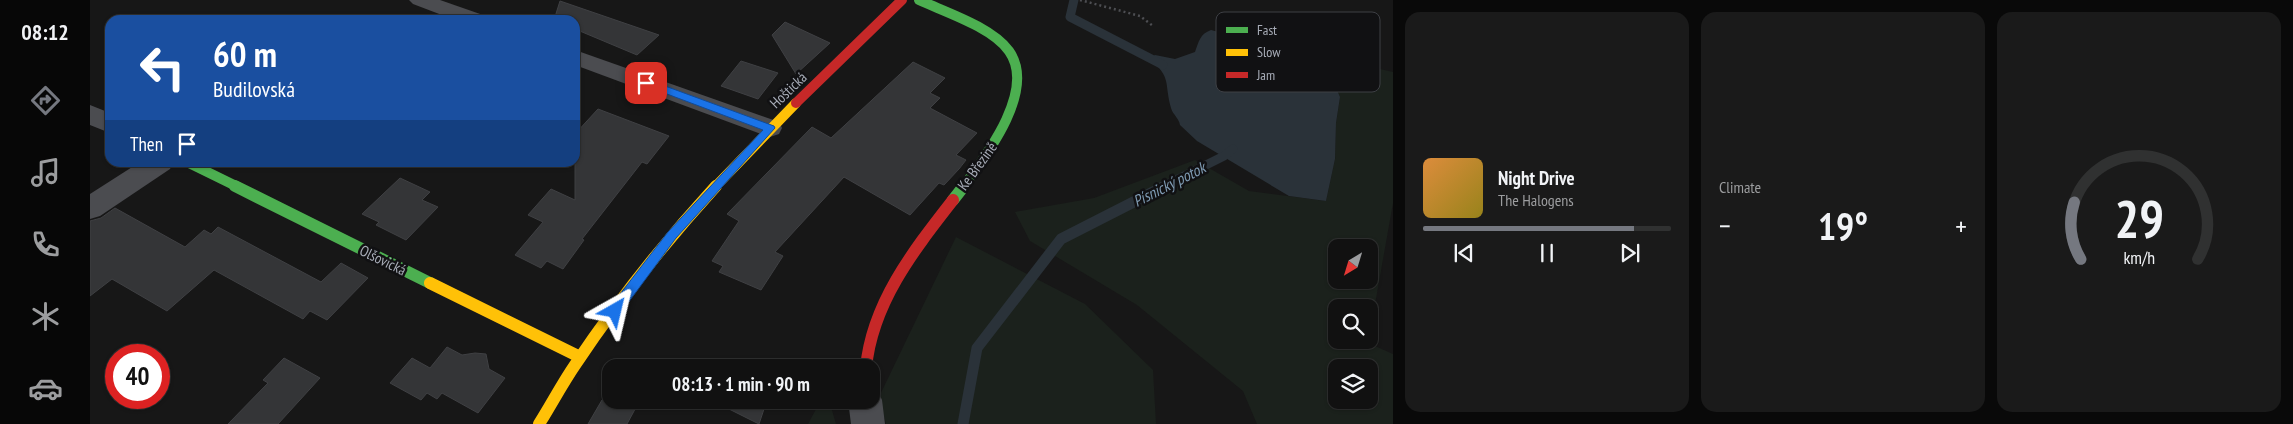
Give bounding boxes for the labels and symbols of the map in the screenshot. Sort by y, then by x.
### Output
legend [1216,12,1380,92]
text: Fast [1257,21,1277,39]
text: Slow [1257,43,1281,61]
pin [625,62,667,104]
text: Jam [1256,66,1275,84]
street label: Hoštická [766,68,810,112]
street label: Ke Březině [953,138,1001,194]
water label: Písnický potok [1129,156,1210,211]
north arrow [1328,239,1378,289]
street label: Olšovická [357,241,409,279]
position arrow [588,284,640,336]
speed limit sign: 40 [105,344,170,409]

